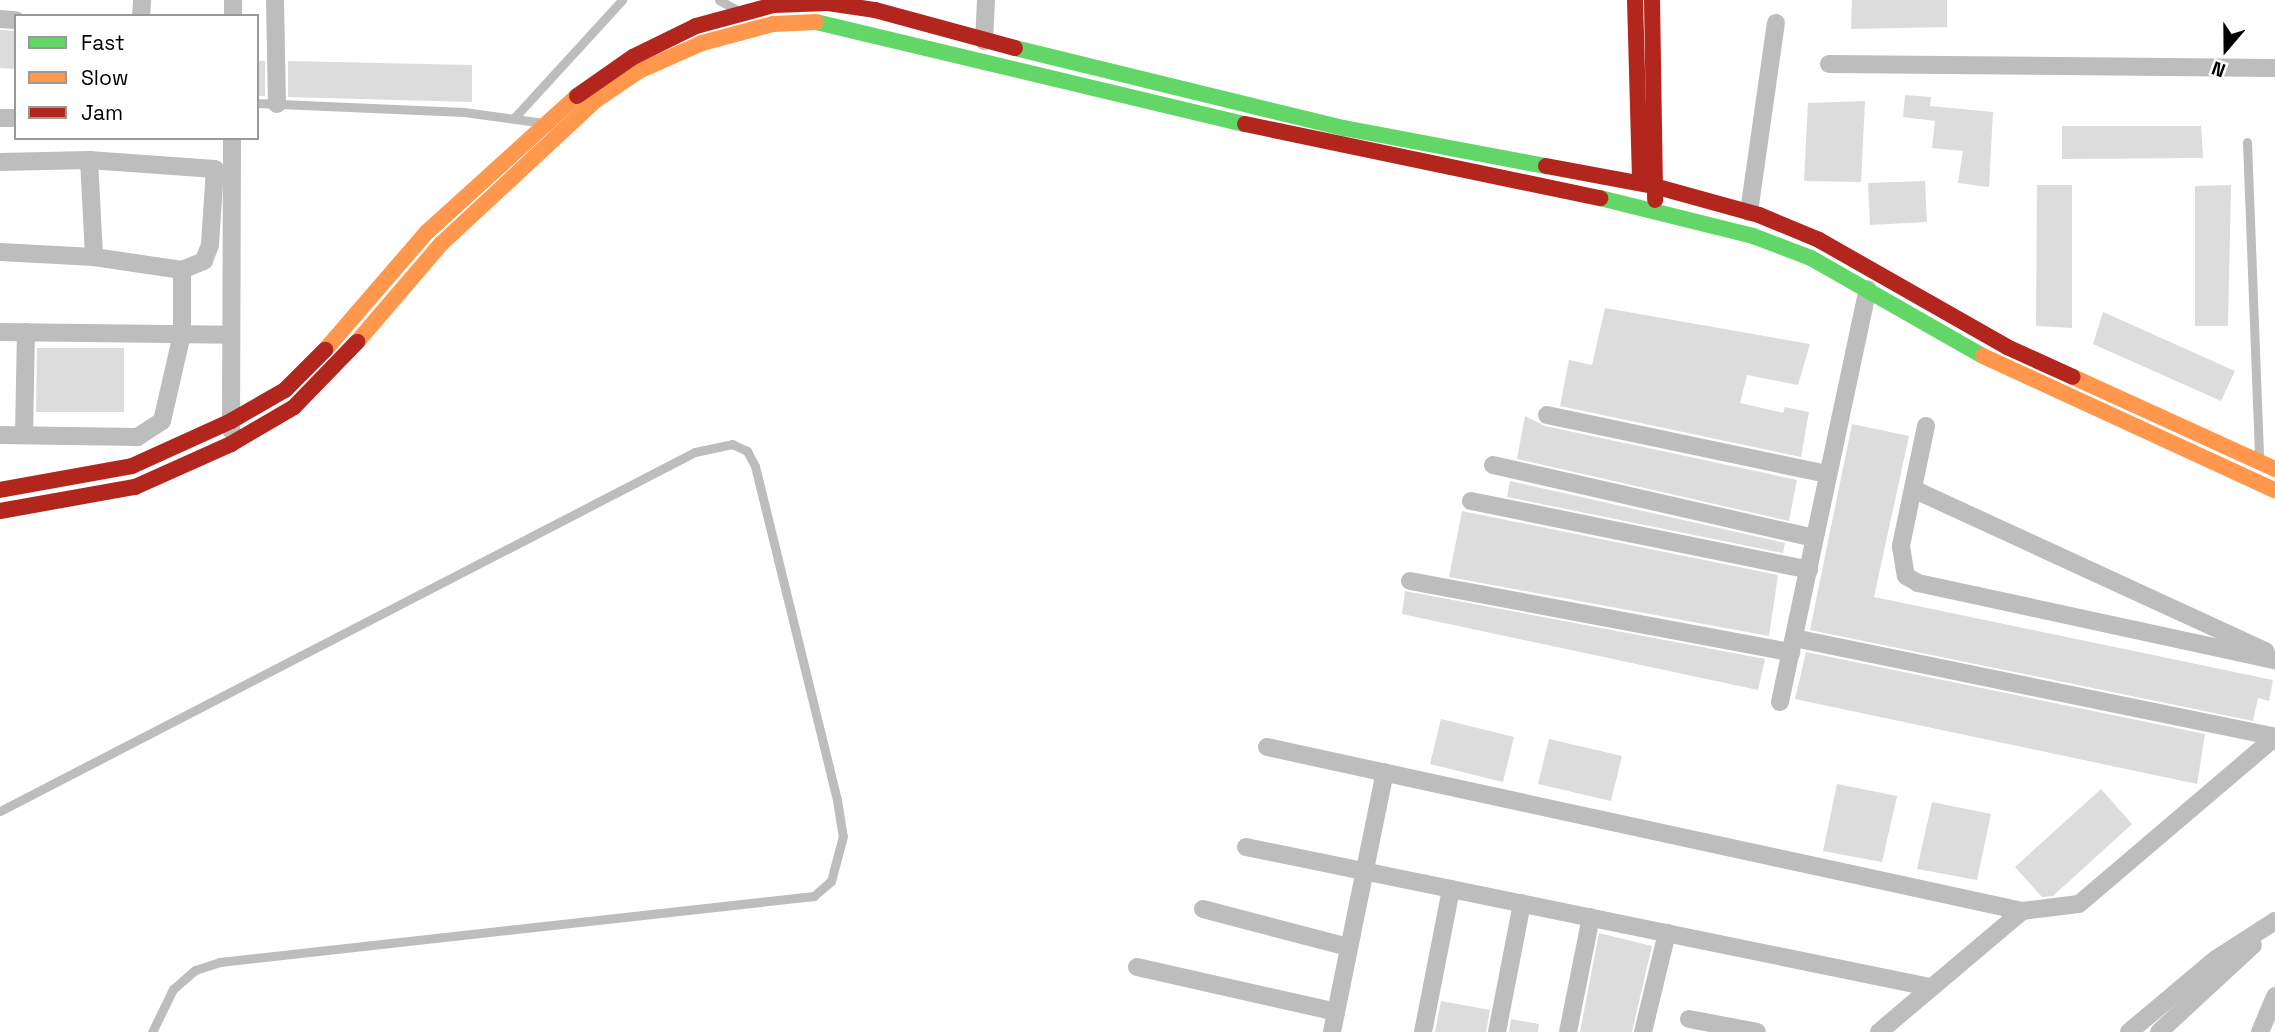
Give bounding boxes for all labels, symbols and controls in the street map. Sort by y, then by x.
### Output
legend [14,14,259,140]
north arrow [2191,14,2261,84]
text: Fast [81,29,125,56]
text: N [2208,55,2229,83]
text: Slow [81,64,129,91]
text: Jam [81,99,123,126]

